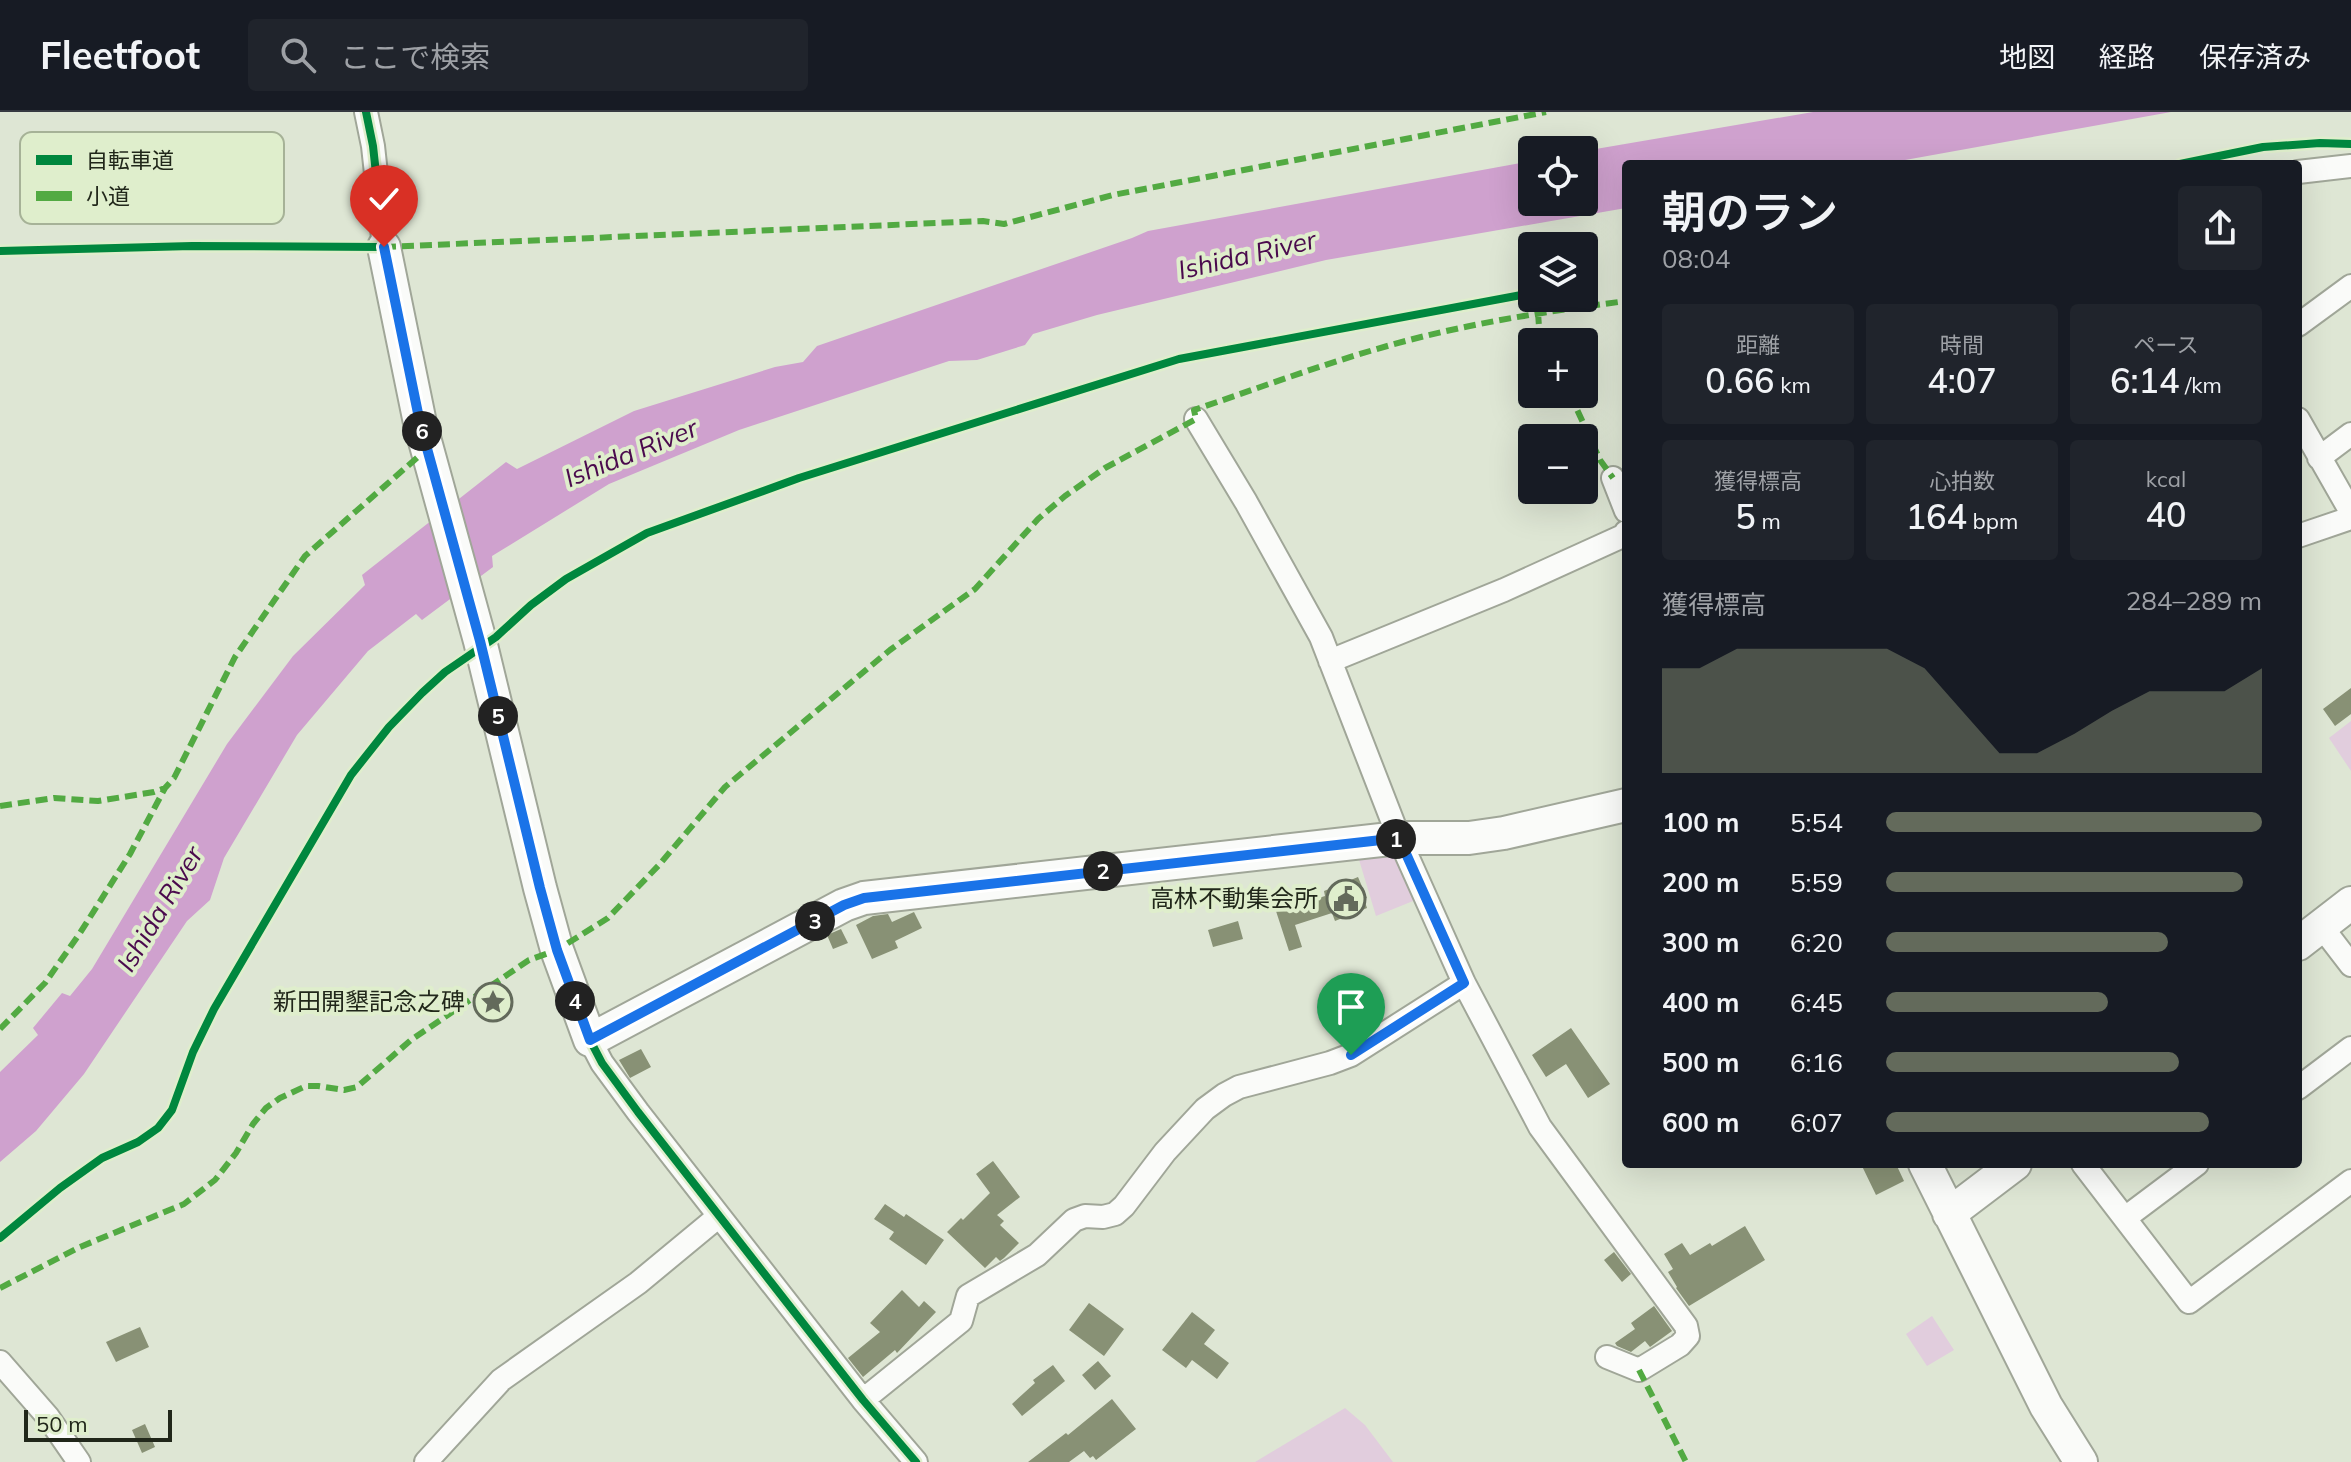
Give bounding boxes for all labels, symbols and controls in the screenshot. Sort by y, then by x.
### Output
search box [248,19,808,91]
text: Fleetfoot [40,31,200,79]
icon: search [276,33,320,77]
text: ここで検索 [340,38,490,76]
text: 地図 [1999,39,2055,74]
text: 経路 [2099,39,2155,74]
text: 保存済み [2199,39,2311,74]
legend [20,132,284,224]
map controls [1518,136,1598,504]
button: locate [1518,136,1598,216]
text: 自転車道 [86,146,174,174]
pin [350,165,418,247]
icon: check [362,177,406,221]
text: 小道 [86,182,130,210]
text: 朝のラン [1662,184,1838,239]
button: share [2178,186,2262,270]
water label: Ishida River [1175,222,1321,286]
button: layers [1518,232,1598,312]
text: 08:04 [1662,242,1730,275]
button: + [1518,328,1598,408]
text: 距離 [1736,331,1780,359]
text: 時間 [1940,331,1984,359]
text: ペース [2134,331,2198,359]
text: 0.66 [1705,359,1774,402]
text: 4:07 [1927,359,1997,402]
text: 6:14 [2110,359,2179,402]
text: km [1774,371,1811,399]
text: /km [2179,371,2222,399]
water label: Ishida River [560,410,704,494]
pin: 6 [402,411,442,451]
text: 6 [415,417,429,445]
button: − [1518,424,1598,504]
text: kcal [2146,465,2186,493]
text: 獲得標高 [1714,467,1802,495]
text: 心拍数 [1929,467,1995,495]
text: 40 [2146,493,2186,536]
text: 5 [1735,495,1756,538]
text: 164 [1906,495,1967,538]
text: m [1756,507,1781,535]
text: bpm [1967,507,2018,535]
text: 284–289 m [2126,584,2262,617]
text: 獲得標高 [1662,588,1766,621]
pin: 5 [478,696,518,736]
text: 5 [491,702,505,730]
text: 100 m [1662,806,1739,839]
text: 5:54 [1790,806,1843,839]
pin: 1 [1376,819,1416,859]
text: 1 [1389,825,1403,853]
water label: Ishida River [109,839,211,977]
pin: 2 [1083,851,1123,891]
text: 2 [1096,857,1110,885]
text: 200 m [1662,866,1739,899]
text: 5:59 [1790,866,1843,899]
public building icon: 高林不動集会所 [1325,878,1367,920]
place label: 高林不動集会所 [1150,883,1318,913]
pin: 3 [795,901,835,941]
text: 3 [808,907,822,935]
text: 300 m [1662,926,1739,959]
text: 6:20 [1790,926,1843,959]
pin [1317,973,1385,1055]
place icon: 新田開墾記念之碑 [472,981,514,1023]
pin: 4 [555,981,595,1021]
icon: arrive [1329,985,1373,1029]
place label: 新田開墾記念之碑 [273,986,465,1016]
text: 400 m [1662,986,1739,1019]
text: 6:45 [1790,986,1843,1019]
text: 4 [568,987,582,1015]
text: 500 m [1662,1046,1739,1079]
text: 6:16 [1790,1046,1843,1079]
text: 600 m [1662,1106,1739,1139]
text: 6:07 [1790,1106,1843,1139]
scale bar [24,1406,172,1442]
text: 50 m [36,1410,87,1438]

